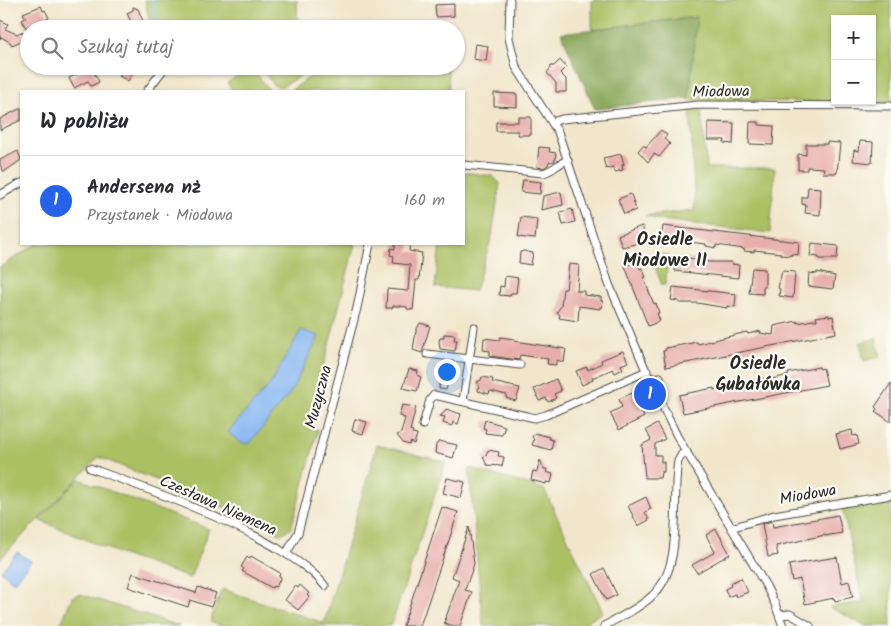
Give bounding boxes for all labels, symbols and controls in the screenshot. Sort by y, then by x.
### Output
map controls [831,15,876,105]
button: + [831,15,876,60]
search box [20,20,465,75]
text: Szukaj tutaj [78,33,173,63]
icon: search [38,34,66,62]
button: − [831,60,876,105]
street label: Miodowa [692,79,750,105]
text: W pobliżu [40,106,128,139]
text: Andersena nż [87,173,201,203]
text: 1 [54,188,58,213]
text: 160 m [404,188,445,213]
text: Przystanek · Miodowa [87,203,233,228]
district label: Osiedle Miodowe II [623,226,707,276]
district label: Osiedle Gubałówka [716,350,800,400]
your location [434,359,460,385]
street label: Muzyczna [299,362,339,432]
pin: 1 [634,375,666,413]
street label: Czesława Niemena [155,469,281,543]
street label: Miodowa [778,478,838,512]

